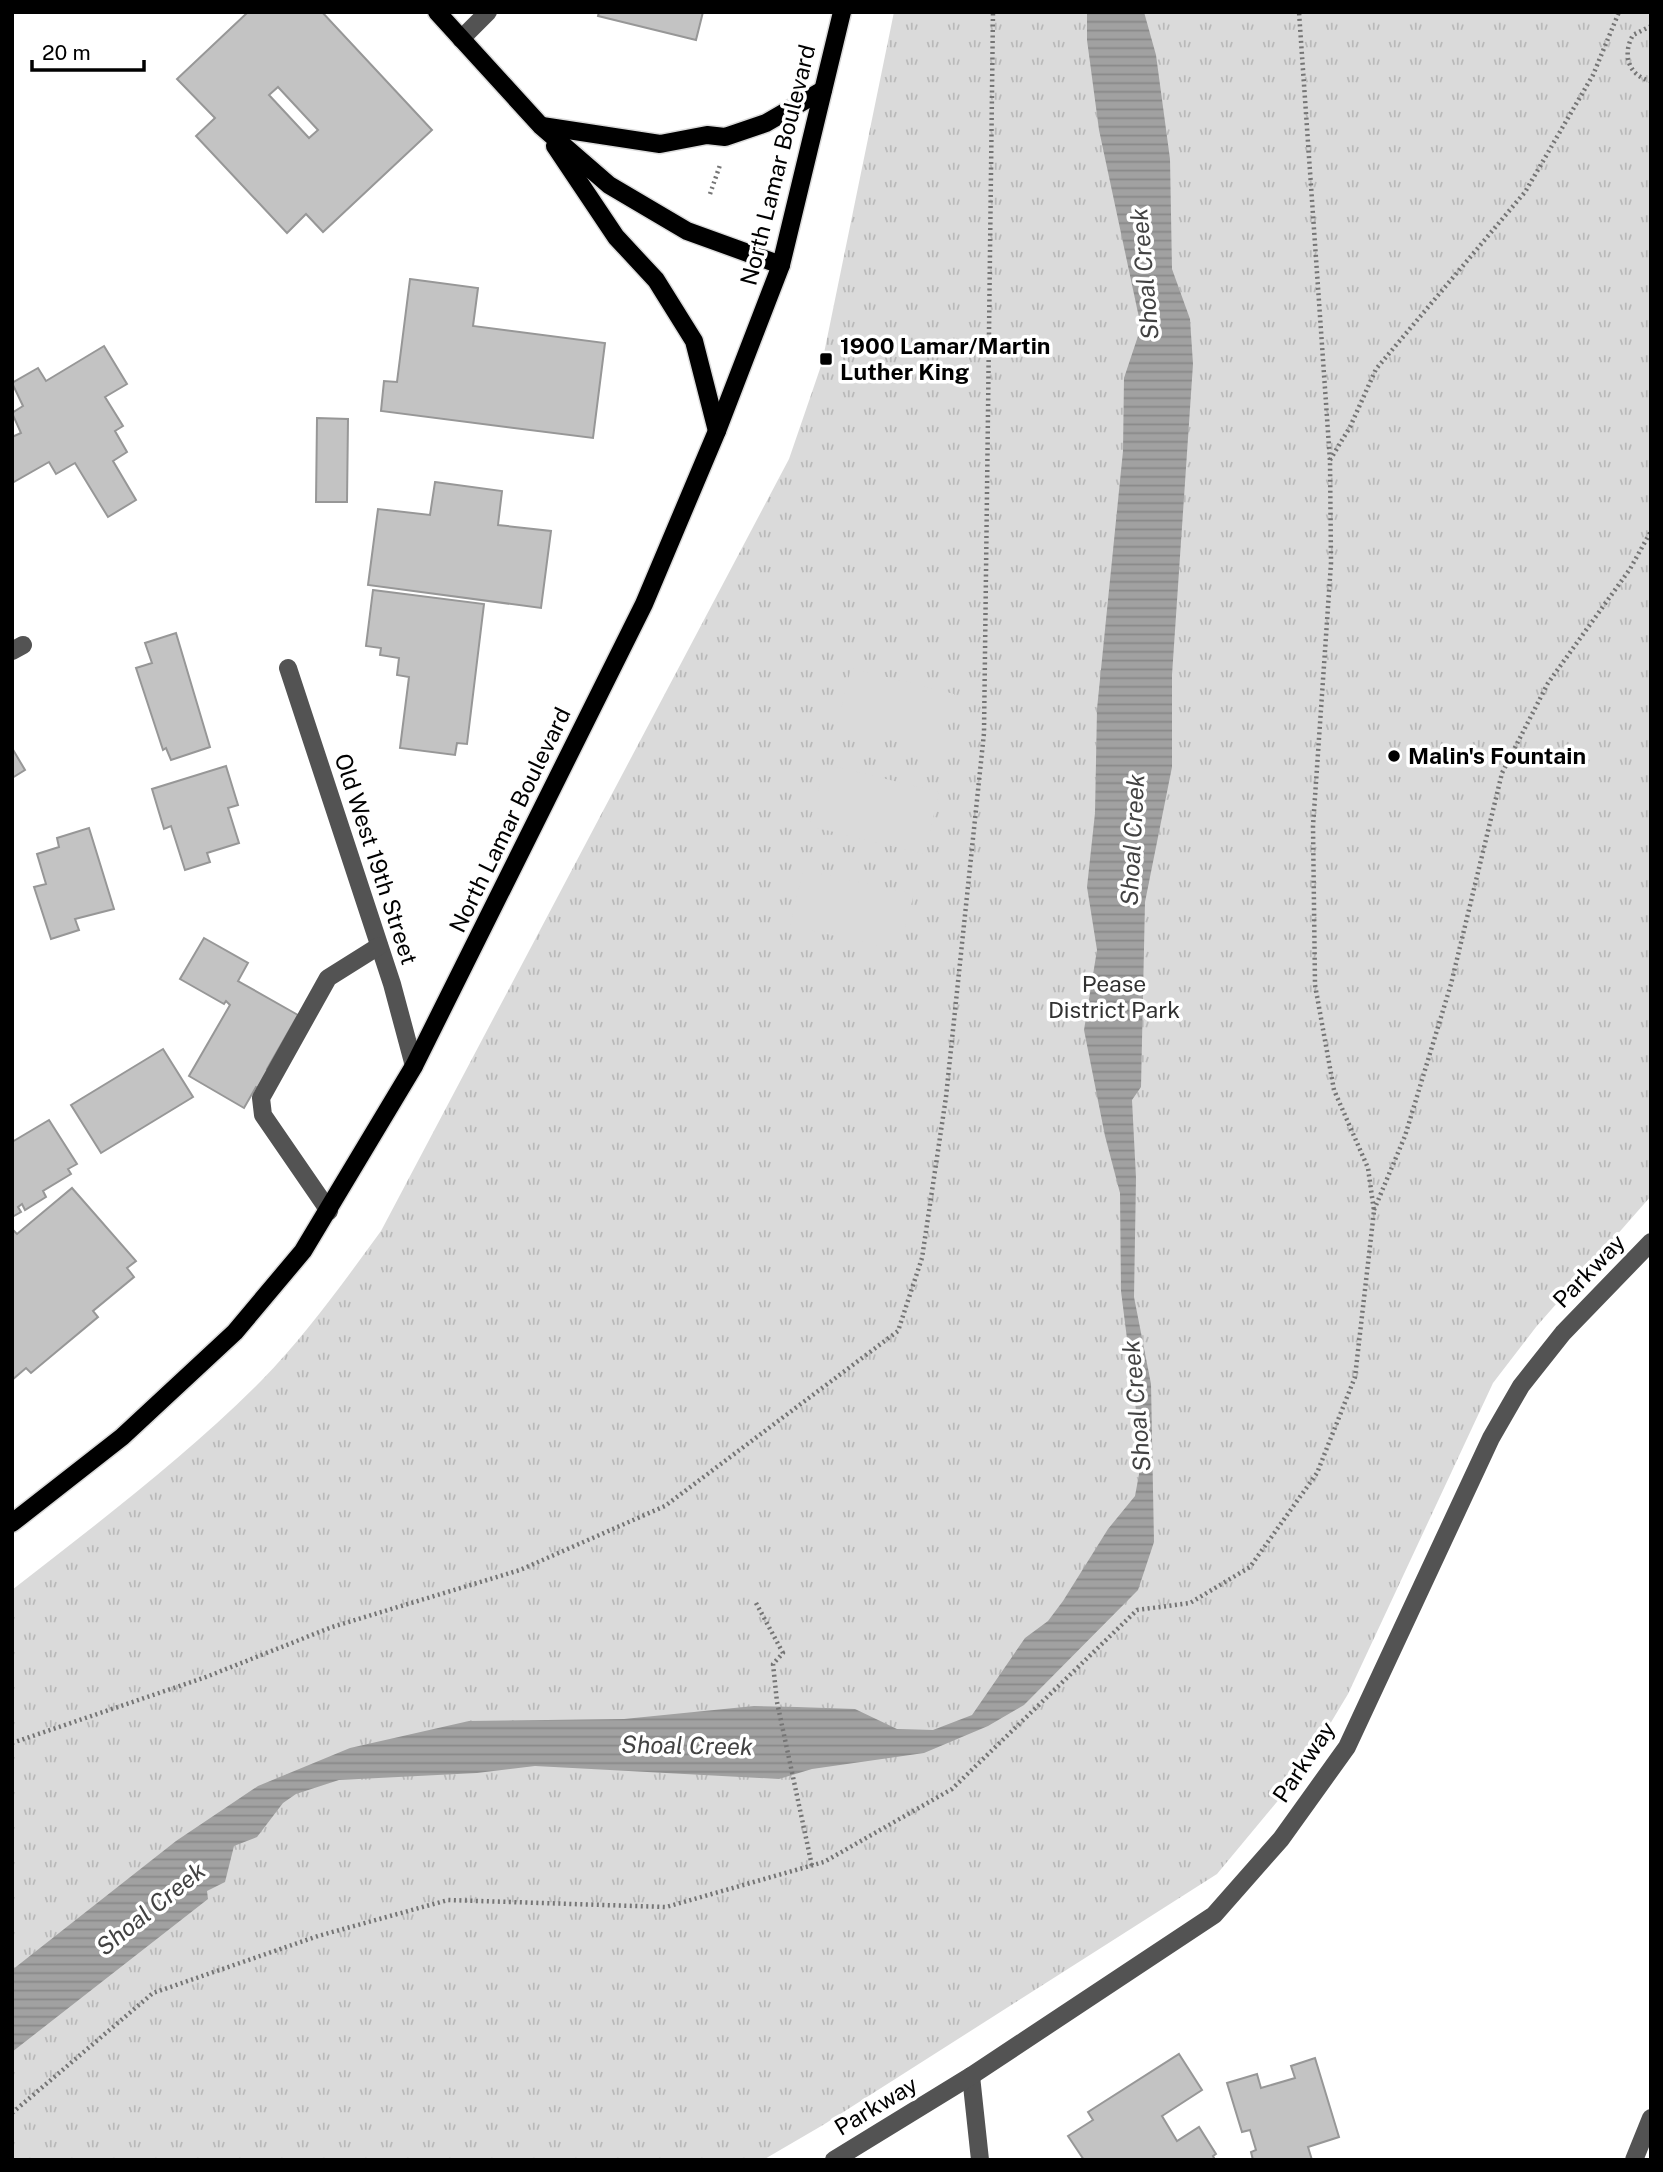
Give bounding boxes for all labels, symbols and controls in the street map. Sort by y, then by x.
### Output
scale bar [32,28,144,72]
text: 20 m [42,40,91,65]
street label: North Lamar Boulevard [735,42,821,288]
water label: Shoal Creek [1124,207,1164,341]
place label: 1900 Lamar/Martin Luther King [840,332,1051,385]
marker: 1900 Lamar/Martin Luther King [818,351,834,367]
street label: North Lamar Boulevard [443,703,576,937]
place label: Malin's Fountain [1408,742,1586,769]
marker: Malin's Fountain [1386,748,1402,764]
street label: Old West 19th Street [330,750,423,968]
water label: Shoal Creek [1115,773,1149,906]
park label: Pease District Park [1048,970,1180,1023]
street label: Parkway [1547,1228,1630,1313]
water label: Shoal Creek [1116,1339,1156,1473]
street label: Parkway [1267,1716,1340,1807]
water label: Shoal Creek [621,1730,753,1760]
water label: Shoal Creek [90,1856,210,1961]
street label: Parkway [830,2070,922,2141]

